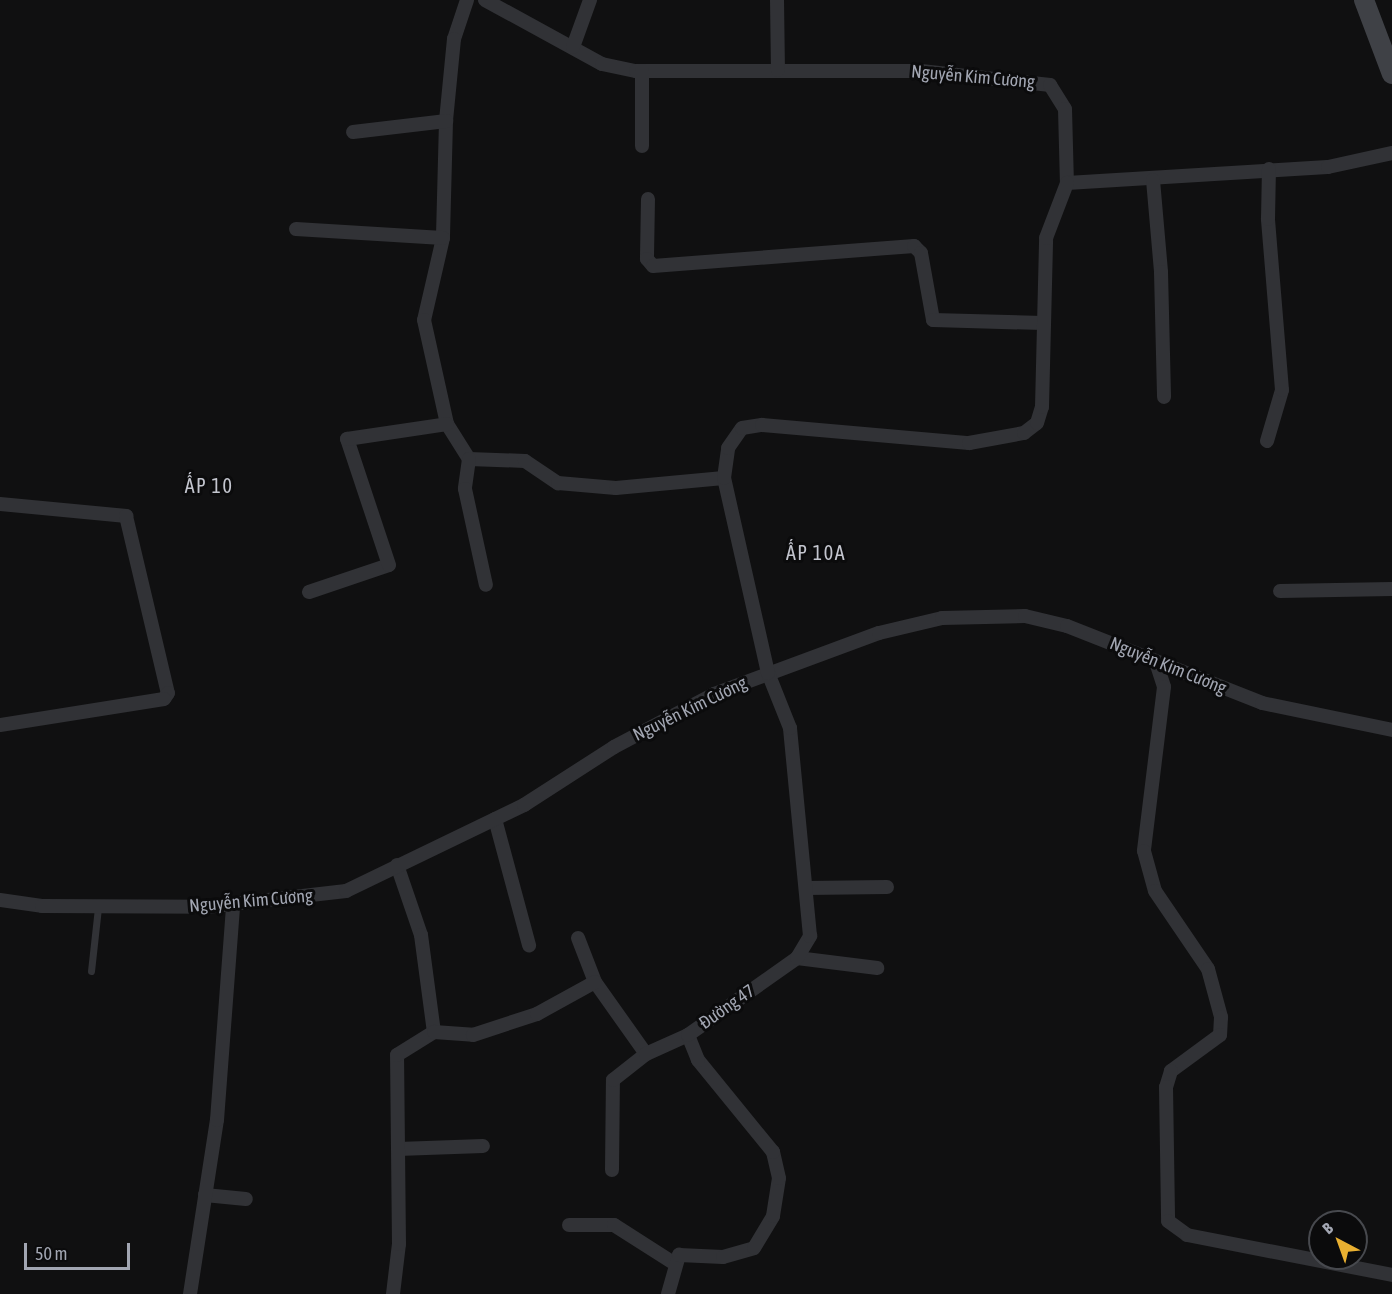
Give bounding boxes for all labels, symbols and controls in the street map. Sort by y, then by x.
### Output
street label: Nguyễn Kim Cương [910,61,1036,93]
district label: ẤP 10 [185,473,233,497]
district label: ẤP 10A [786,540,846,564]
street label: Nguyễn Kim Cương [1107,633,1229,699]
street label: Nguyễn Kim Cương [630,672,750,746]
street label: Nguyễn Kim Cương [188,885,314,917]
street label: Đường 47 [695,980,759,1034]
north arrow [1308,1210,1368,1270]
text: B [1319,1219,1336,1237]
scale bar [27,1231,134,1269]
text: 50 m [35,1243,67,1264]

